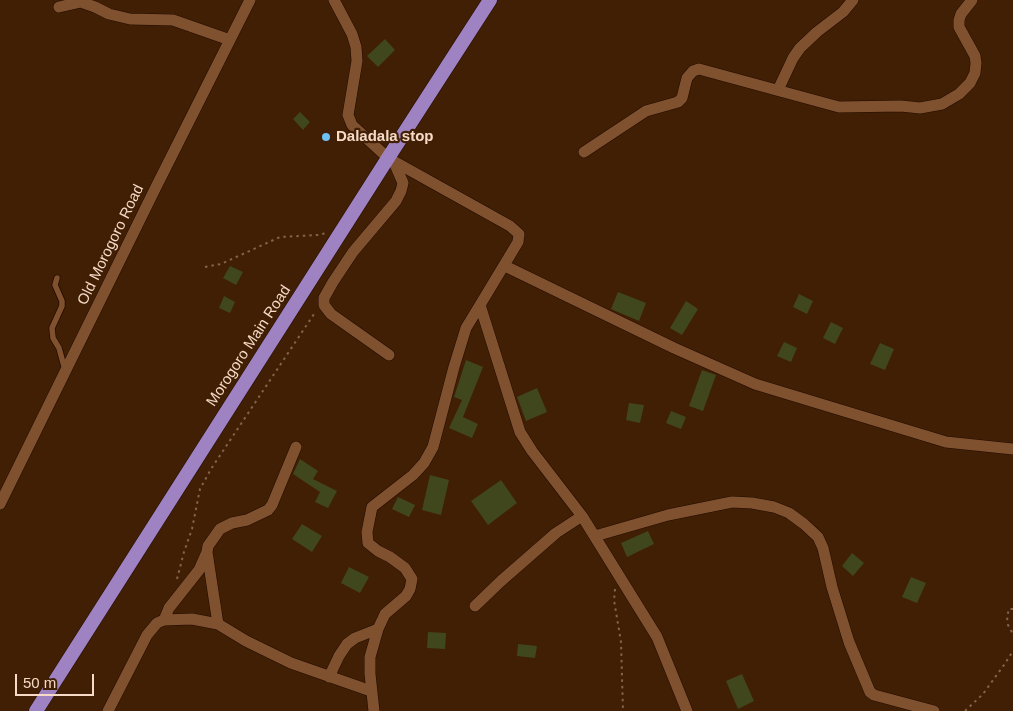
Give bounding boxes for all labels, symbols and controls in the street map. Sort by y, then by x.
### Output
place label: Daladala stop [336,128,434,146]
marker: Daladala stop [320,131,332,143]
street label: Old Morogoro Road [74,182,148,308]
street label: Morogoro Main Road [203,282,295,410]
scale bar [18,664,96,696]
text: 50 m [23,674,56,691]

